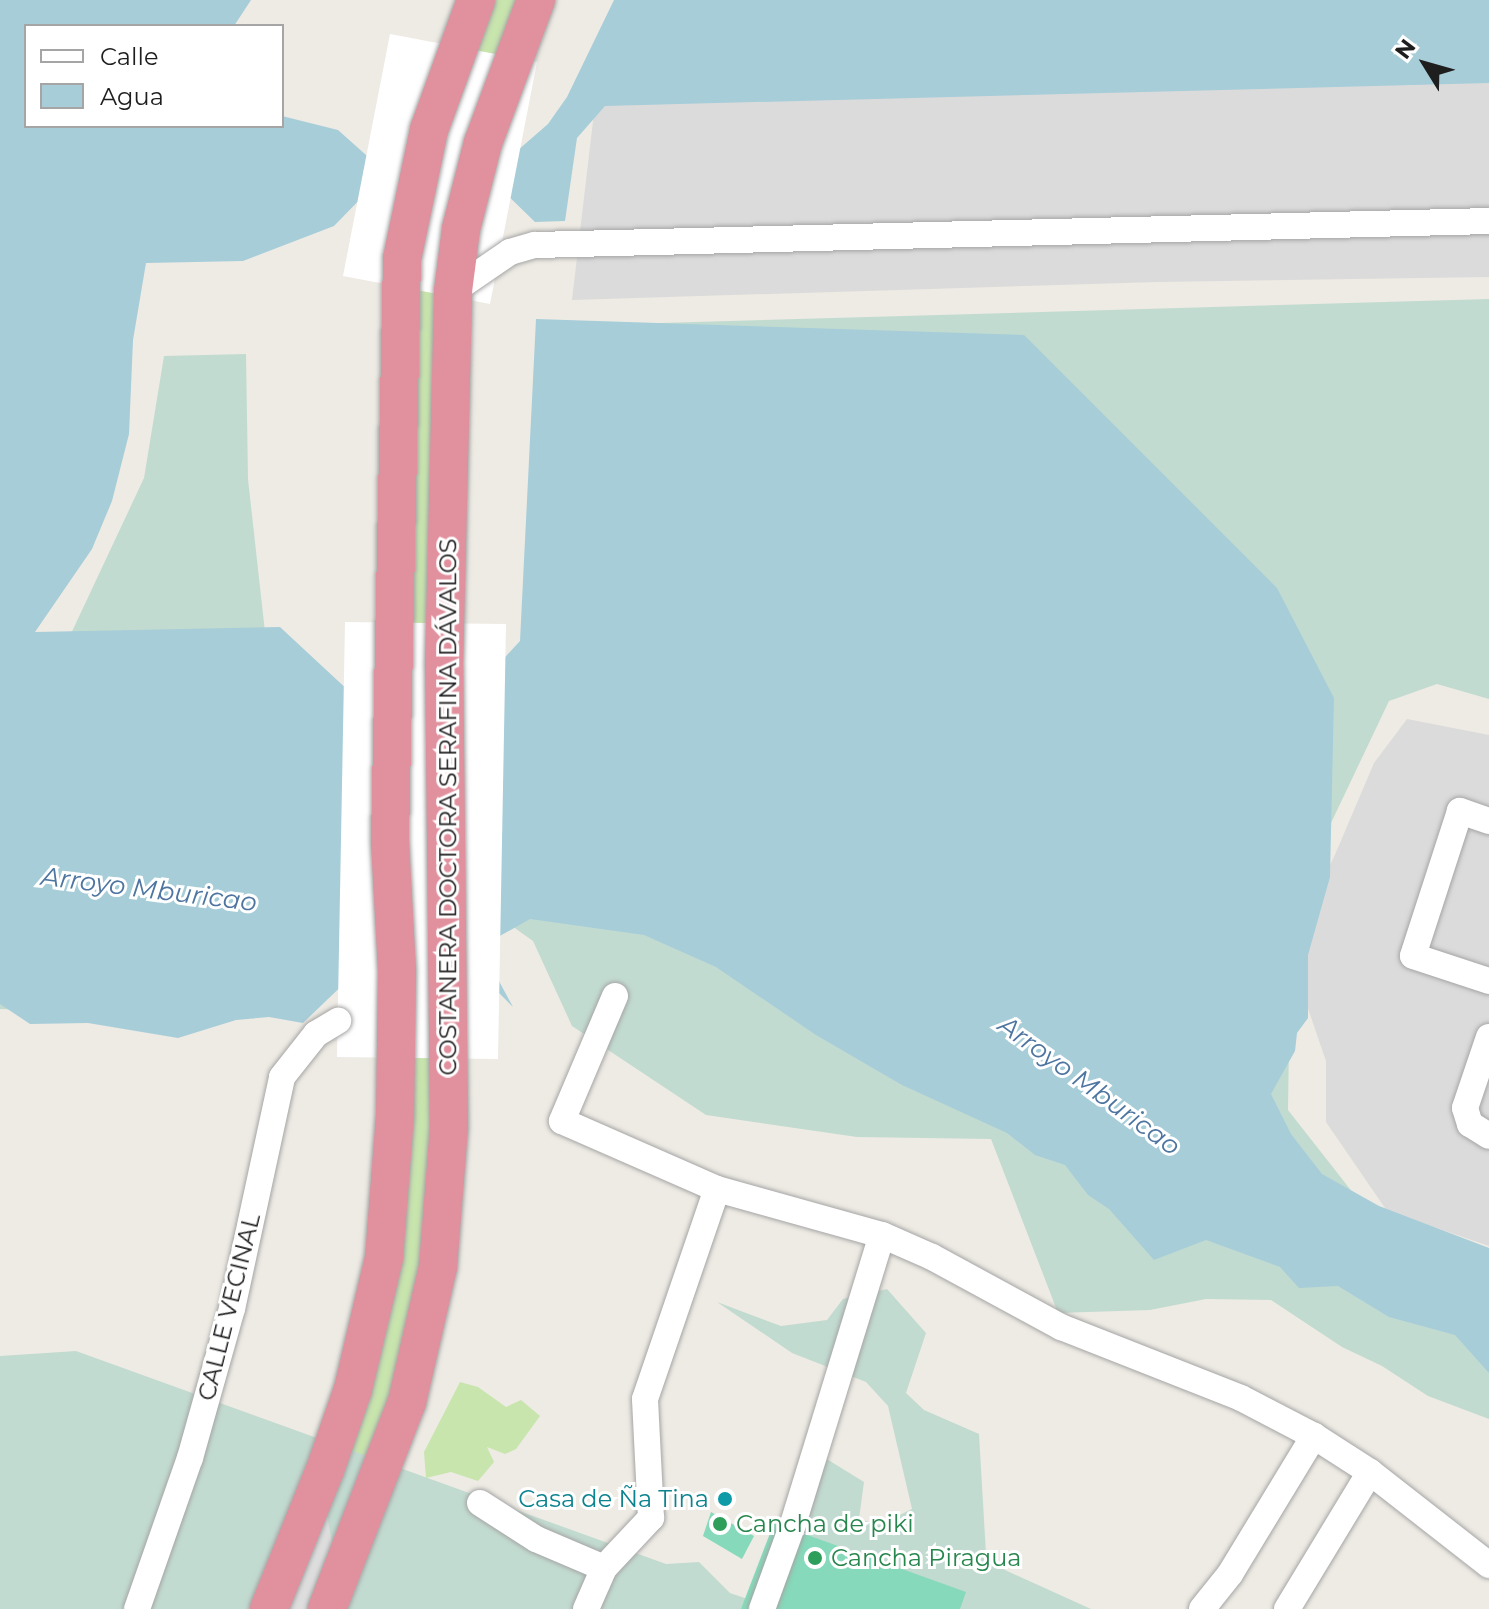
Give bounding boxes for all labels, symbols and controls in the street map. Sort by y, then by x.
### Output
legend [24,24,284,128]
north arrow [1385,24,1465,104]
text: N [1389,34,1422,64]
text: Calle [100,42,158,71]
text: Agua [100,82,164,111]
street label: COSTANERA DOCTORA SERAFINA DÁVALOS [434,538,462,1076]
water label: Arroyo Mburicao [39,861,259,919]
water label: Arroyo Mburicao [992,1010,1186,1162]
street label: CALLE VECINAL [192,1210,266,1404]
place label: Casa de Ña Tina [518,1485,709,1513]
marker: Casa de Ña Tina [716,1490,734,1508]
place label: Cancha de piki [736,1510,914,1538]
marker: Cancha de piki [711,1515,729,1533]
place label: Cancha Piragua [831,1544,1021,1572]
marker: Cancha Piragua [806,1549,824,1567]

